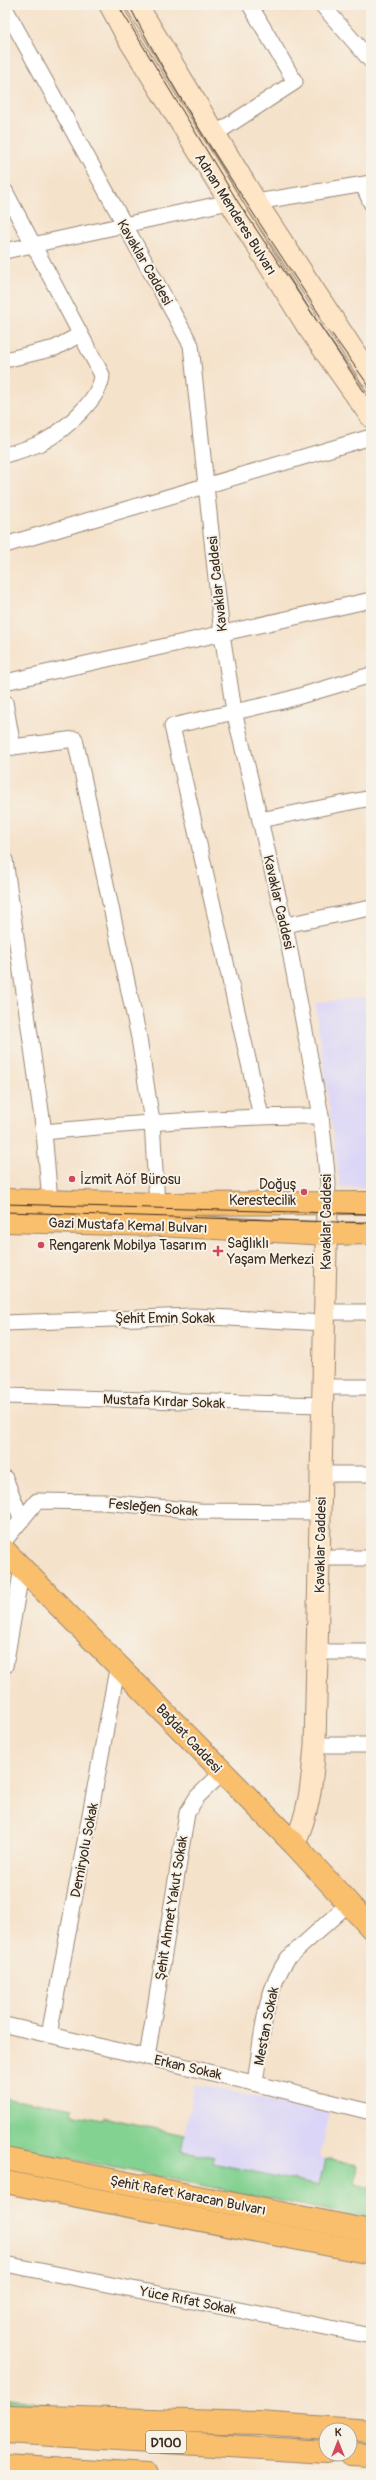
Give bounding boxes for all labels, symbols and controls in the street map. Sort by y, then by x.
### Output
street label: Adnan Menderes Bulvarı [191,150,280,278]
street label: Kavaklar Caddesi [113,216,176,309]
street label: Kavaklar Caddesi [204,535,231,633]
street label: Kavaklar Caddesi [259,853,298,951]
place label: İzmit Aöf Bürosu [80,1171,181,1188]
street label: Kavaklar Caddesi [318,1173,335,1270]
marker: İzmit Aöf Bürosu [67,1174,77,1184]
place label: Doğuş Kerestecilik [229,1176,297,1209]
marker: Doğuş Kerestecilik [299,1187,309,1197]
street label: Gazi Mustafa Kemal Bulvarı [48,1214,208,1237]
place label: Sağlıklı Yaşam Merkezi [226,1235,314,1268]
place label: Rengarenk Mobilya Tasarım [49,1237,207,1254]
marker: Rengarenk Mobilya Tasarım [36,1240,46,1250]
marker: Sağlıklı Yaşam Merkezi [212,1245,224,1257]
street label: Şehit Emin Sokak [115,1310,215,1327]
street label: Mustafa Kırdar Sokak [103,1391,226,1412]
street label: Fesleğen Sokak [107,1495,199,1520]
street label: Kavaklar Caddesi [311,1496,330,1593]
street label: Bağdat Caddesi [152,1700,225,1777]
street label: Demiryolu Sokak [67,1801,102,1899]
street label: Şehit Ahmet Yakut Sokak [152,1834,191,1982]
street label: Mestan Sokak [251,1985,282,2067]
street label: Erkan Sokak [152,2051,224,2084]
street label: Şehit Rafet Karacan Bulvarı [108,2172,267,2219]
street label: Yüce Rıfat Sokak [137,2283,238,2318]
north arrow [318,2422,358,2462]
text: K [335,2426,342,2439]
road number: D100 [146,2431,186,2453]

